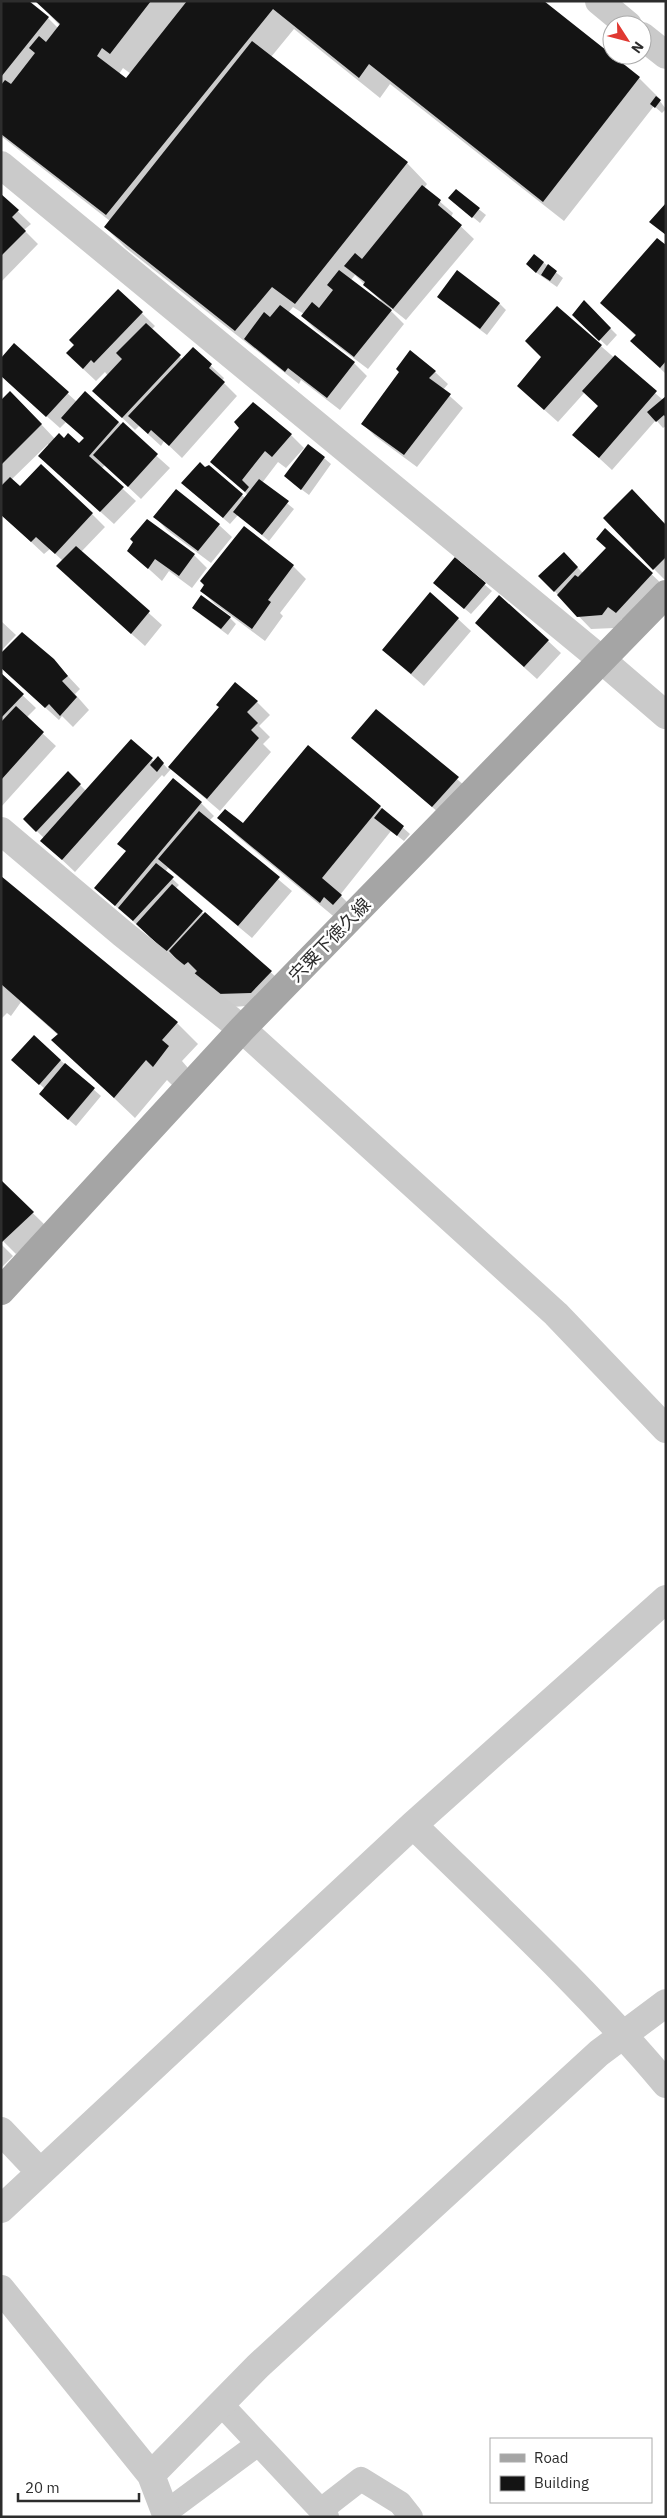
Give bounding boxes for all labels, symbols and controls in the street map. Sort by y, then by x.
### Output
north arrow [602,15,652,65]
text: N [627,38,648,57]
street label: 宍粟下徳久線 [284,893,375,986]
legend [490,2438,652,2503]
text: Road [534,2448,569,2467]
scale bar [18,2470,139,2502]
text: Building [534,2473,589,2492]
text: 20 m [25,2478,60,2497]

